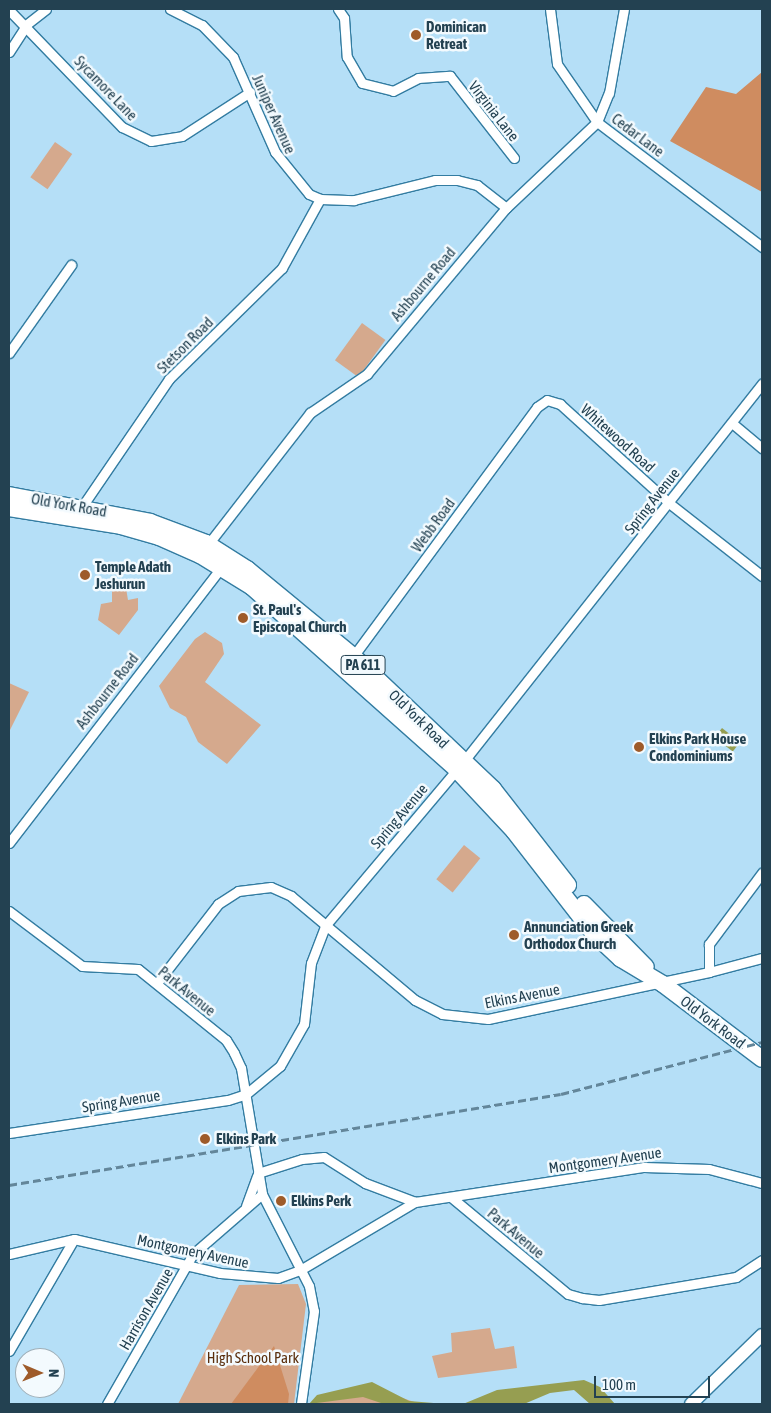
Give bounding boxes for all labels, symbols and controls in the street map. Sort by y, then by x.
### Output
place label: Dominican Retreat [426,17,486,52]
marker: Dominican Retreat [410,29,422,41]
street label: Sycamore Lane [71,52,141,124]
street label: Juniper Avenue [249,72,299,156]
street label: Virginia Lane [465,77,523,145]
street label: Cedar Lane [608,109,668,161]
street label: Ashbourne Road [387,244,459,324]
street label: Stetson Road [153,313,217,377]
street label: Whitewood Road [577,400,659,476]
street label: Spring Avenue [621,464,683,538]
street label: Old York Road [30,490,108,520]
street label: Webb Road [407,495,459,555]
place label: Temple Adath Jeshurun [95,557,171,592]
marker: Temple Adath Jeshurun [79,569,91,581]
place label: St. Paul's Episcopal Church [253,600,346,635]
marker: St. Paul's Episcopal Church [237,612,249,624]
street label: Ashbourne Road [72,650,142,732]
road number: PA 611 [340,654,386,676]
street label: Old York Road [385,686,453,752]
place label: Elkins Park House Condominiums [649,729,746,764]
marker: Elkins Park House Condominiums [633,741,645,753]
street label: Spring Avenue [367,780,431,852]
place label: Annunciation Greek Orthodox Church [524,917,633,952]
marker: Annunciation Greek Orthodox Church [508,929,520,941]
street label: Park Avenue [155,962,219,1020]
street label: Elkins Avenue [483,980,561,1012]
street label: Old York Road [677,992,749,1052]
street label: Spring Avenue [81,1086,161,1116]
place label: Elkins Park [216,1130,276,1148]
marker: Elkins Park [198,1132,212,1146]
street label: Montgomery Avenue [547,1143,663,1177]
place label: Elkins Perk [291,1192,351,1210]
marker: Elkins Perk [275,1195,287,1207]
street label: Park Avenue [484,1204,548,1262]
street label: Montgomery Avenue [136,1230,250,1272]
street label: Harrison Avenue [115,1265,177,1353]
north arrow [15,1348,65,1398]
park label: High School Park [207,1349,299,1367]
scale bar [596,1366,712,1398]
text: N [46,1369,62,1378]
text: 100 m [602,1376,636,1393]

